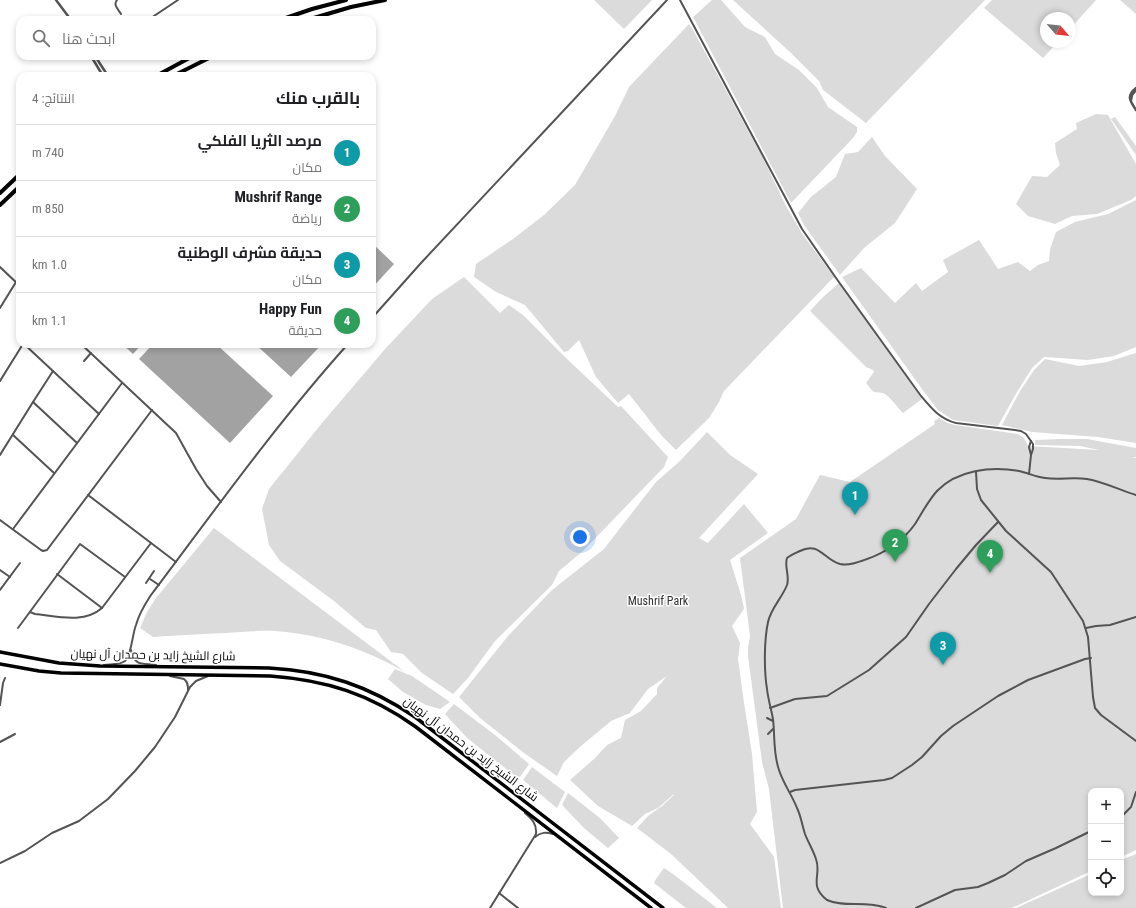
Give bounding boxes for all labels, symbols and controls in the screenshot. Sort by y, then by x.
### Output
north arrow [1040,12,1076,48]
search box [16,16,376,60]
icon: search [30,27,52,49]
text: ابحث هنا [62,30,116,48]
text: بالقرب منك [276,88,360,108]
text: النتائج: 4 [32,91,75,106]
text: مرصد الثريا الفلكي [198,132,322,150]
text: 740 m [32,145,64,160]
text: 1 [344,145,350,160]
text: مكان [293,160,322,175]
text: Mushrif Range [234,188,322,206]
text: 850 m [32,201,64,216]
text: 2 [344,201,350,216]
text: رياضة [292,211,322,226]
text: حديقة مشرف الوطنية [177,244,322,262]
text: 1.0 km [32,257,67,272]
text: 3 [344,257,350,272]
text: مكان [293,272,322,287]
text: Happy Fun [259,300,322,318]
text: 1.1 km [32,313,67,328]
text: 4 [344,313,350,328]
text: حديقة [289,323,322,338]
pin: 1 [842,482,868,515]
your location [570,527,590,547]
pin: 2 [882,529,908,562]
pin: 4 [977,540,1003,573]
park label: Mushrif Park [628,594,689,608]
pin: 3 [930,632,956,665]
street label: شارع الشيخ زايد بن حمدان آل نهيان [70,647,236,664]
street label: شارع الشيخ زايد بن حمدان آل نهيان [400,694,541,805]
map controls [1088,788,1124,896]
button: + [1088,788,1124,824]
button: − [1088,824,1124,860]
button: locate [1088,860,1124,896]

